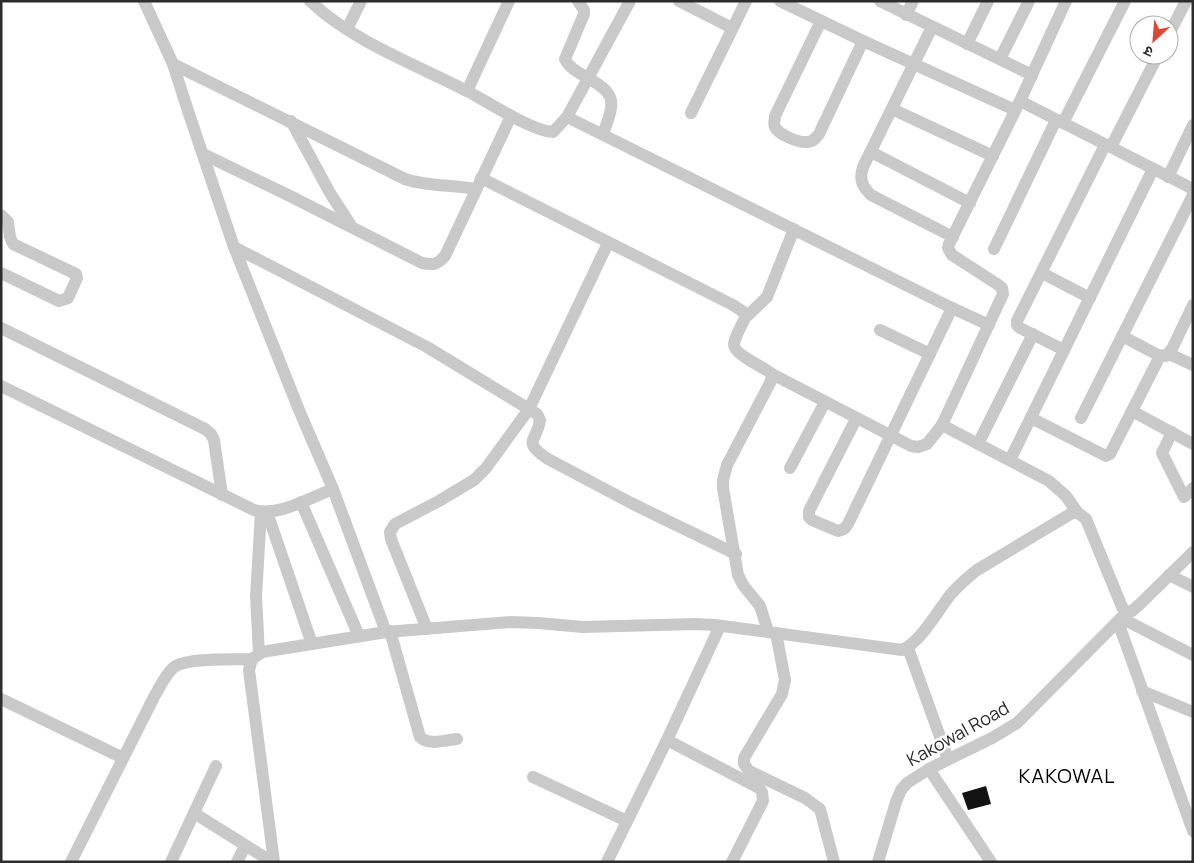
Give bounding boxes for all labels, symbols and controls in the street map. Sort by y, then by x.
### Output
north arrow [1129,15,1179,65]
text: उ [1140,41,1156,62]
street label: Kakowal Road [902,695,1013,771]
district label: KAKOWAL [1019,762,1115,789]

